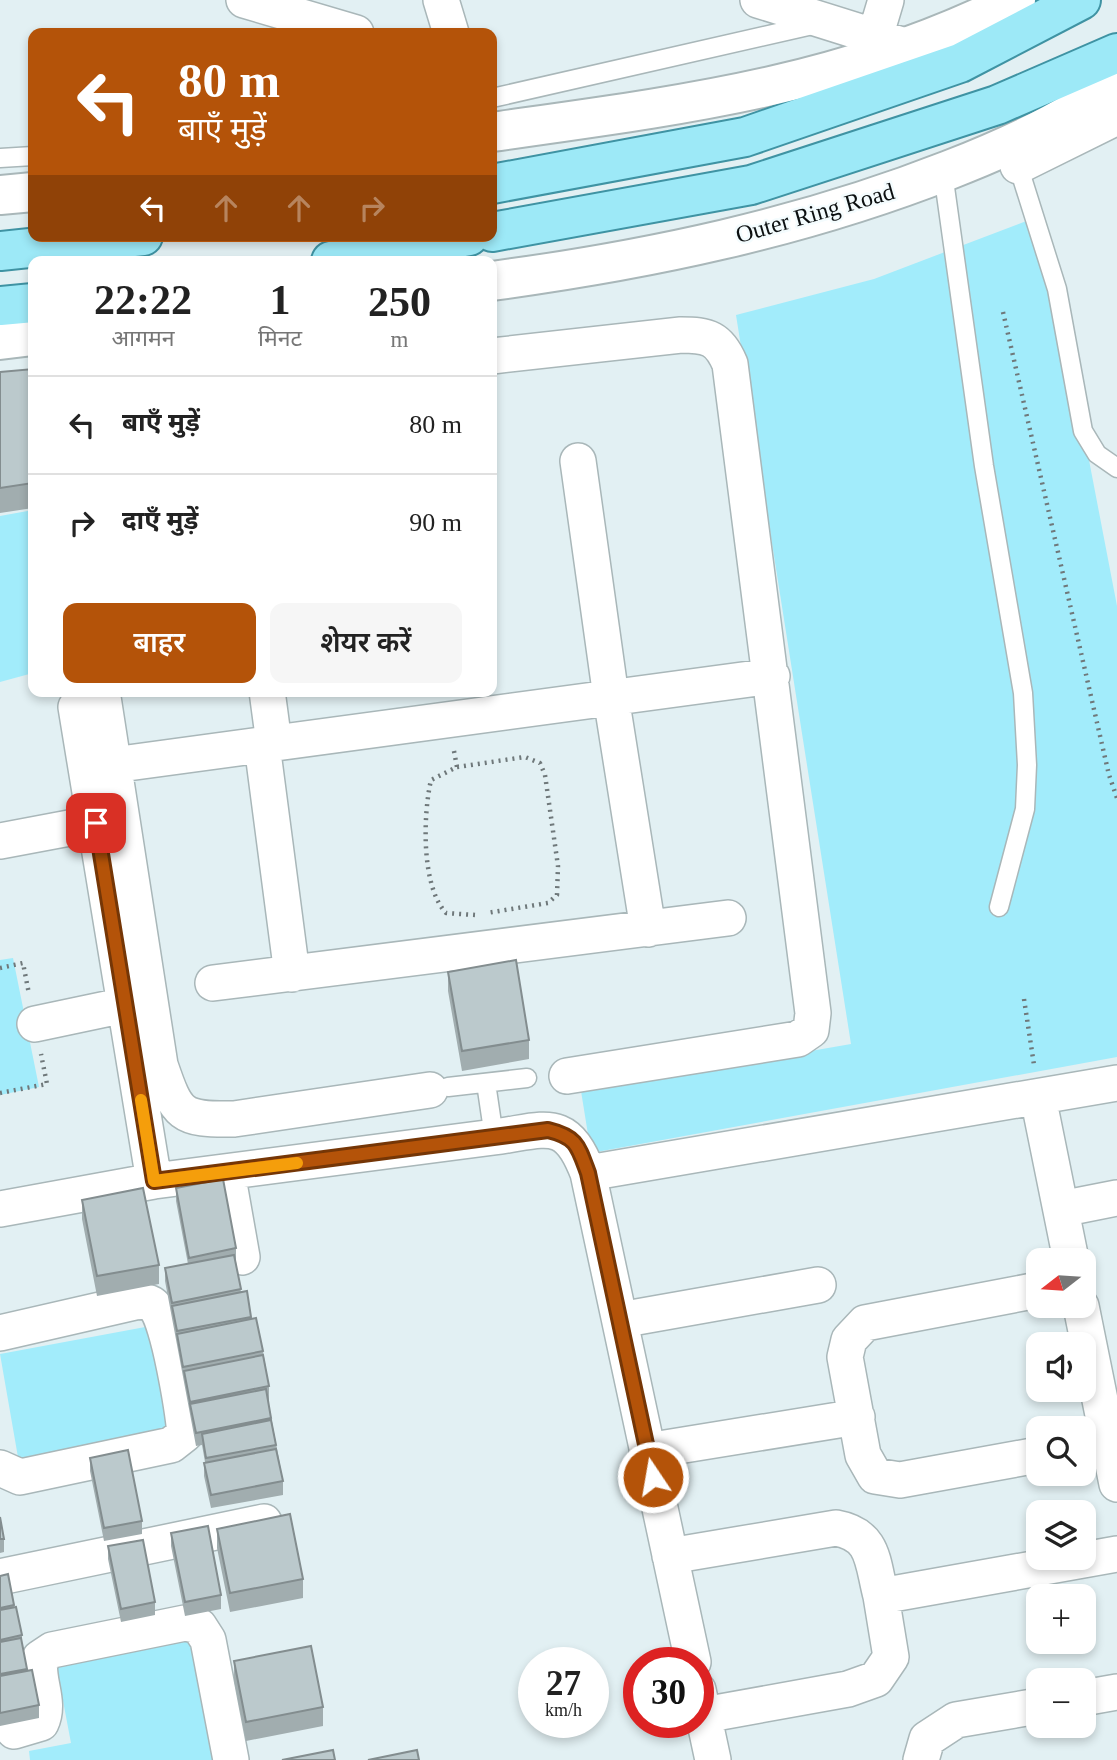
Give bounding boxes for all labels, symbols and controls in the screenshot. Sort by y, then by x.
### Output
text: 80 m [178,53,280,108]
icon: left [63,56,154,147]
text: बाएँ मुड़ें [178,111,267,147]
street label: Outer Ring Road [733,178,897,248]
icon: left [134,189,172,227]
icon: ahead [207,189,245,227]
icon: ahead [280,189,318,227]
icon: right [353,189,391,227]
text: 22:22 [94,277,192,323]
text: 1 [269,277,290,323]
text: 250 [368,279,431,325]
text: आगमन [111,326,174,351]
text: मिनट [258,326,302,351]
text: m [391,327,408,352]
icon: left [63,406,101,444]
text: बाएँ मुड़ें [122,408,200,437]
text: 80 m [409,410,462,439]
icon: right [63,504,101,542]
text: दाएँ मुड़ें [122,506,198,535]
text: 90 m [409,508,462,537]
button: बाहर [63,603,256,683]
button: शेयर करें [270,603,462,683]
pin [66,793,126,853]
icon: arrive [77,804,115,842]
north arrow [1026,1248,1096,1318]
map controls [1026,1248,1096,1738]
button: sound [1026,1332,1096,1402]
button: search [1026,1416,1096,1486]
position arrow [616,1440,690,1514]
button: layers [1026,1500,1096,1570]
button: + [1026,1584,1096,1654]
speed limit sign: 30 [623,1647,714,1738]
text: 27 [546,1664,581,1703]
button: − [1026,1668,1096,1738]
text: km/h [545,1700,582,1720]

